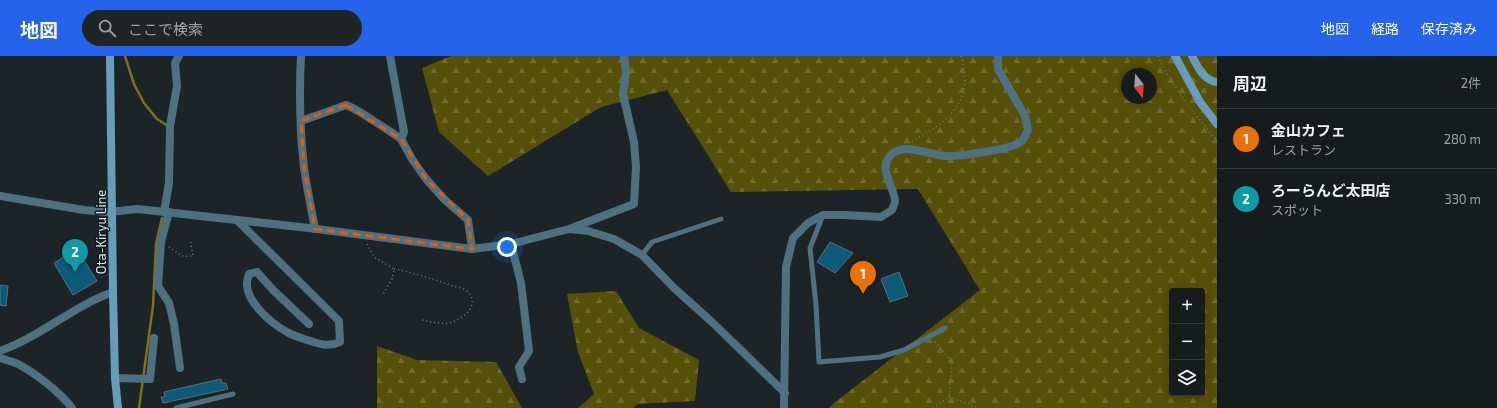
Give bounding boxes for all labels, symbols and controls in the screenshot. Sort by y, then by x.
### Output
search box [82,10,362,46]
icon: search [96,17,118,39]
text: 地図 [20,18,58,41]
text: ここで検索 [128,20,203,38]
text: 地図 [1321,20,1349,37]
text: 経路 [1371,20,1399,37]
text: 保存済み [1421,20,1477,37]
north arrow [1121,68,1157,104]
text: 周辺 [1233,73,1267,93]
text: 2件 [1461,75,1481,91]
text: 金山カフェ [1271,121,1346,139]
text: 1 [1243,131,1249,147]
text: 280 m [1444,131,1481,147]
text: レストラン [1271,142,1336,158]
text: ろーらんど太田店 [1271,181,1391,199]
street label: Ota-Kiryu Line [93,190,109,274]
text: 2 [1242,191,1250,207]
text: 330 m [1444,191,1481,207]
text: スポット [1271,202,1323,218]
your location [497,237,517,257]
pin: 2 [62,239,88,272]
pin: 1 [850,261,876,294]
map controls [1169,288,1205,396]
button: + [1169,288,1205,324]
button: − [1169,324,1205,360]
button: layers [1169,360,1205,396]

